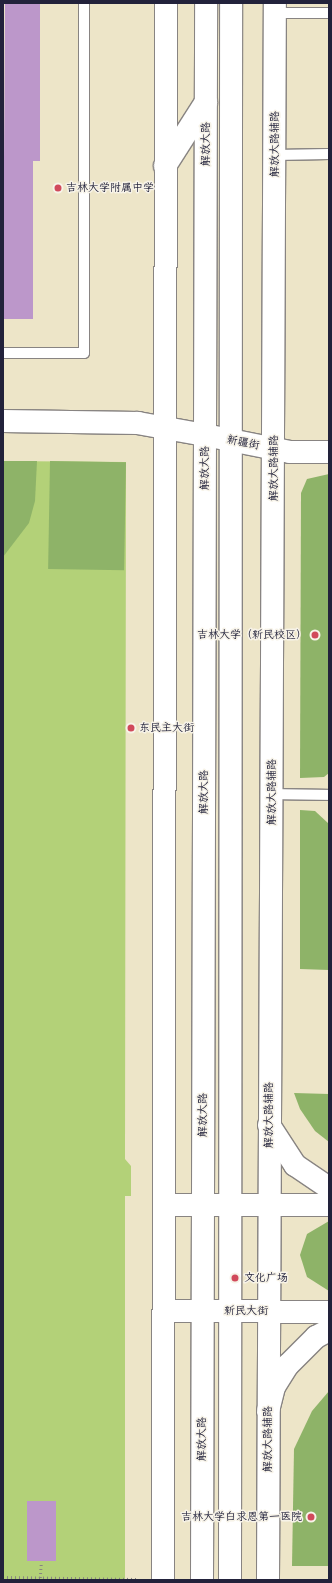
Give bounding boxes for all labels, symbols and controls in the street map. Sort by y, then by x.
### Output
street label: 解放大路辅路 [268,111,282,177]
street label: 解放大路 [199,122,213,166]
place label: 吉林大学附属中学 [66,181,154,195]
marker: 吉林大学附属中学 [53,183,63,193]
street label: 新疆街 [226,433,260,453]
street label: 解放大路辅路 [267,435,281,501]
street label: 解放大路 [198,446,212,490]
place label: 吉林大学（新民校区） [197,628,307,642]
marker: 吉林大学（新民校区） [310,630,320,640]
place label: 东民主大街 [139,721,194,735]
marker: 东民主大街 [126,723,136,733]
street label: 解放大路辅路 [265,759,279,825]
street label: 解放大路 [197,770,211,814]
street label: 解放大路辅路 [262,1082,276,1148]
street label: 解放大路 [196,1093,210,1137]
place label: 文化广场 [244,1271,288,1285]
marker: 文化广场 [229,1272,241,1284]
street label: 新民大街 [224,1304,268,1318]
street label: 解放大路辅路 [261,1406,275,1472]
street label: 解放大路 [195,1417,209,1461]
place label: 吉林大学白求恩第一医院 [181,1510,302,1524]
marker: 吉林大学白求恩第一医院 [305,1511,317,1523]

